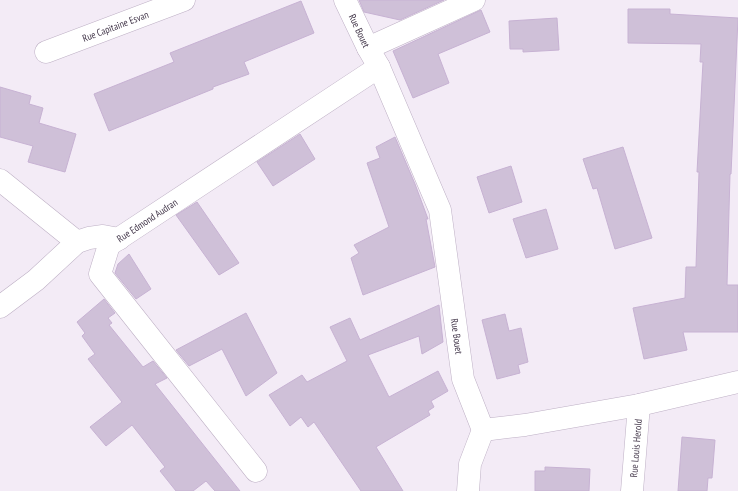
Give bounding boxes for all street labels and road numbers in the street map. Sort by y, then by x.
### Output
street label: Rue Capitaine Esvan [80,7,150,44]
street label: Rue Bouet [346,12,373,50]
street label: Rue Edmond Audran [114,195,180,245]
street label: Rue Bouet [448,318,466,355]
street label: Rue Louis Herold [627,418,644,478]

